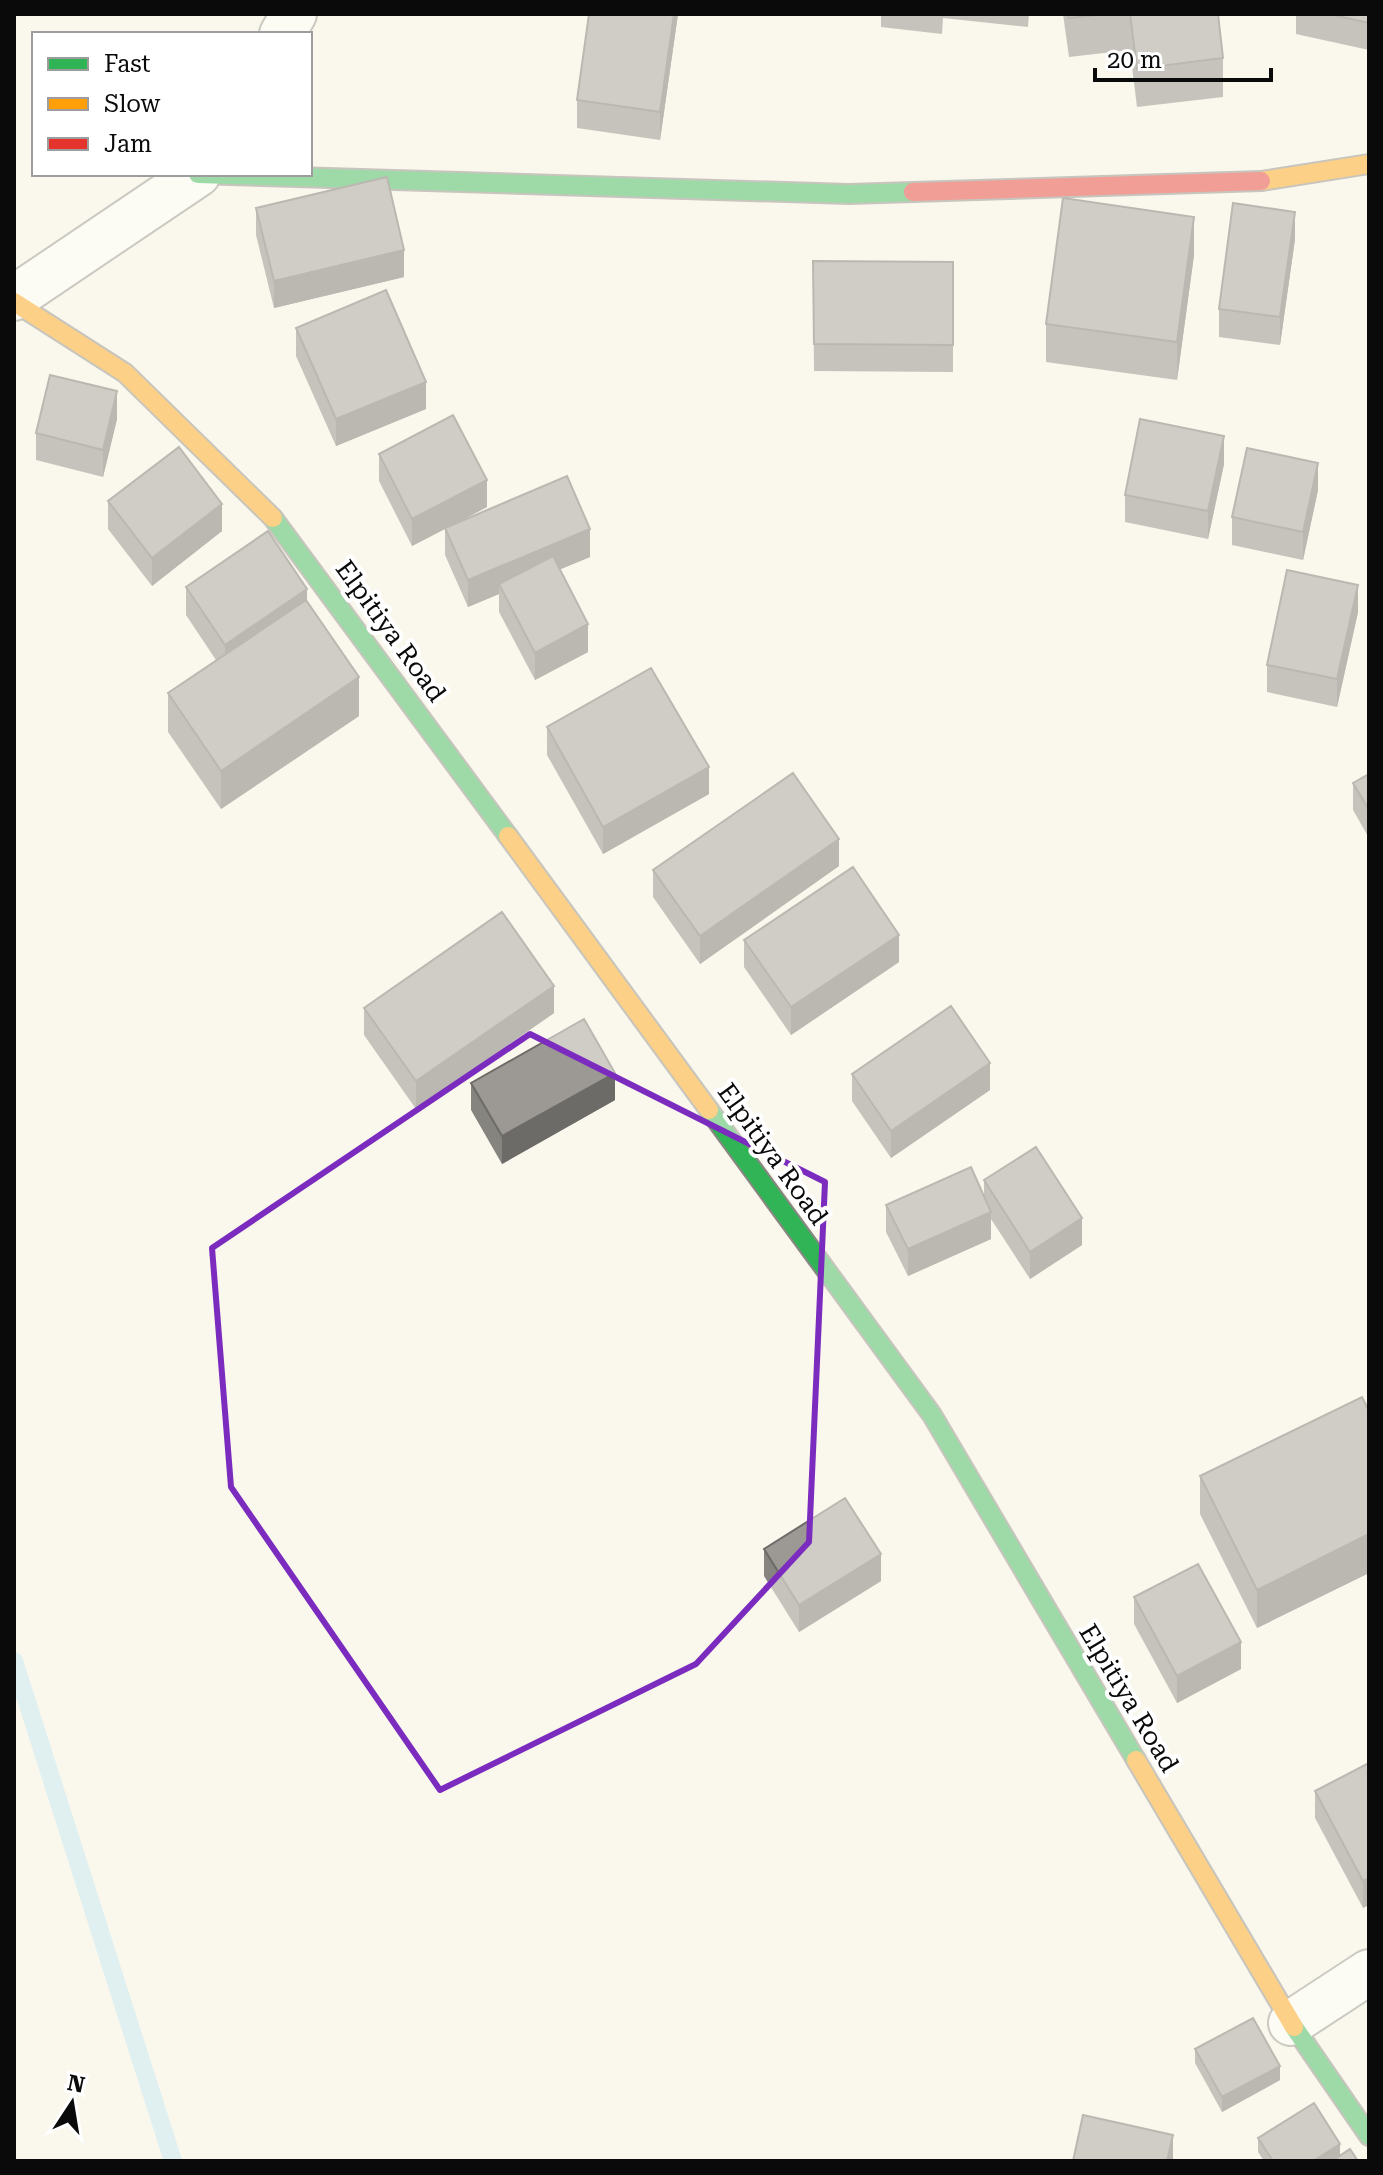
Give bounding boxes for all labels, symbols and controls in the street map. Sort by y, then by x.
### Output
legend [32,32,312,176]
scale bar [1095,32,1271,82]
text: 20 m [1107,46,1162,74]
text: Fast [104,50,151,78]
text: Slow [104,90,161,118]
text: Jam [104,130,152,158]
street label: Elpitiya Road [330,554,453,708]
street label: Elpitiya Road [712,1077,835,1231]
street label: Elpitiya Road [1073,1619,1185,1778]
north arrow [32,2063,112,2143]
text: N [65,2070,87,2098]

